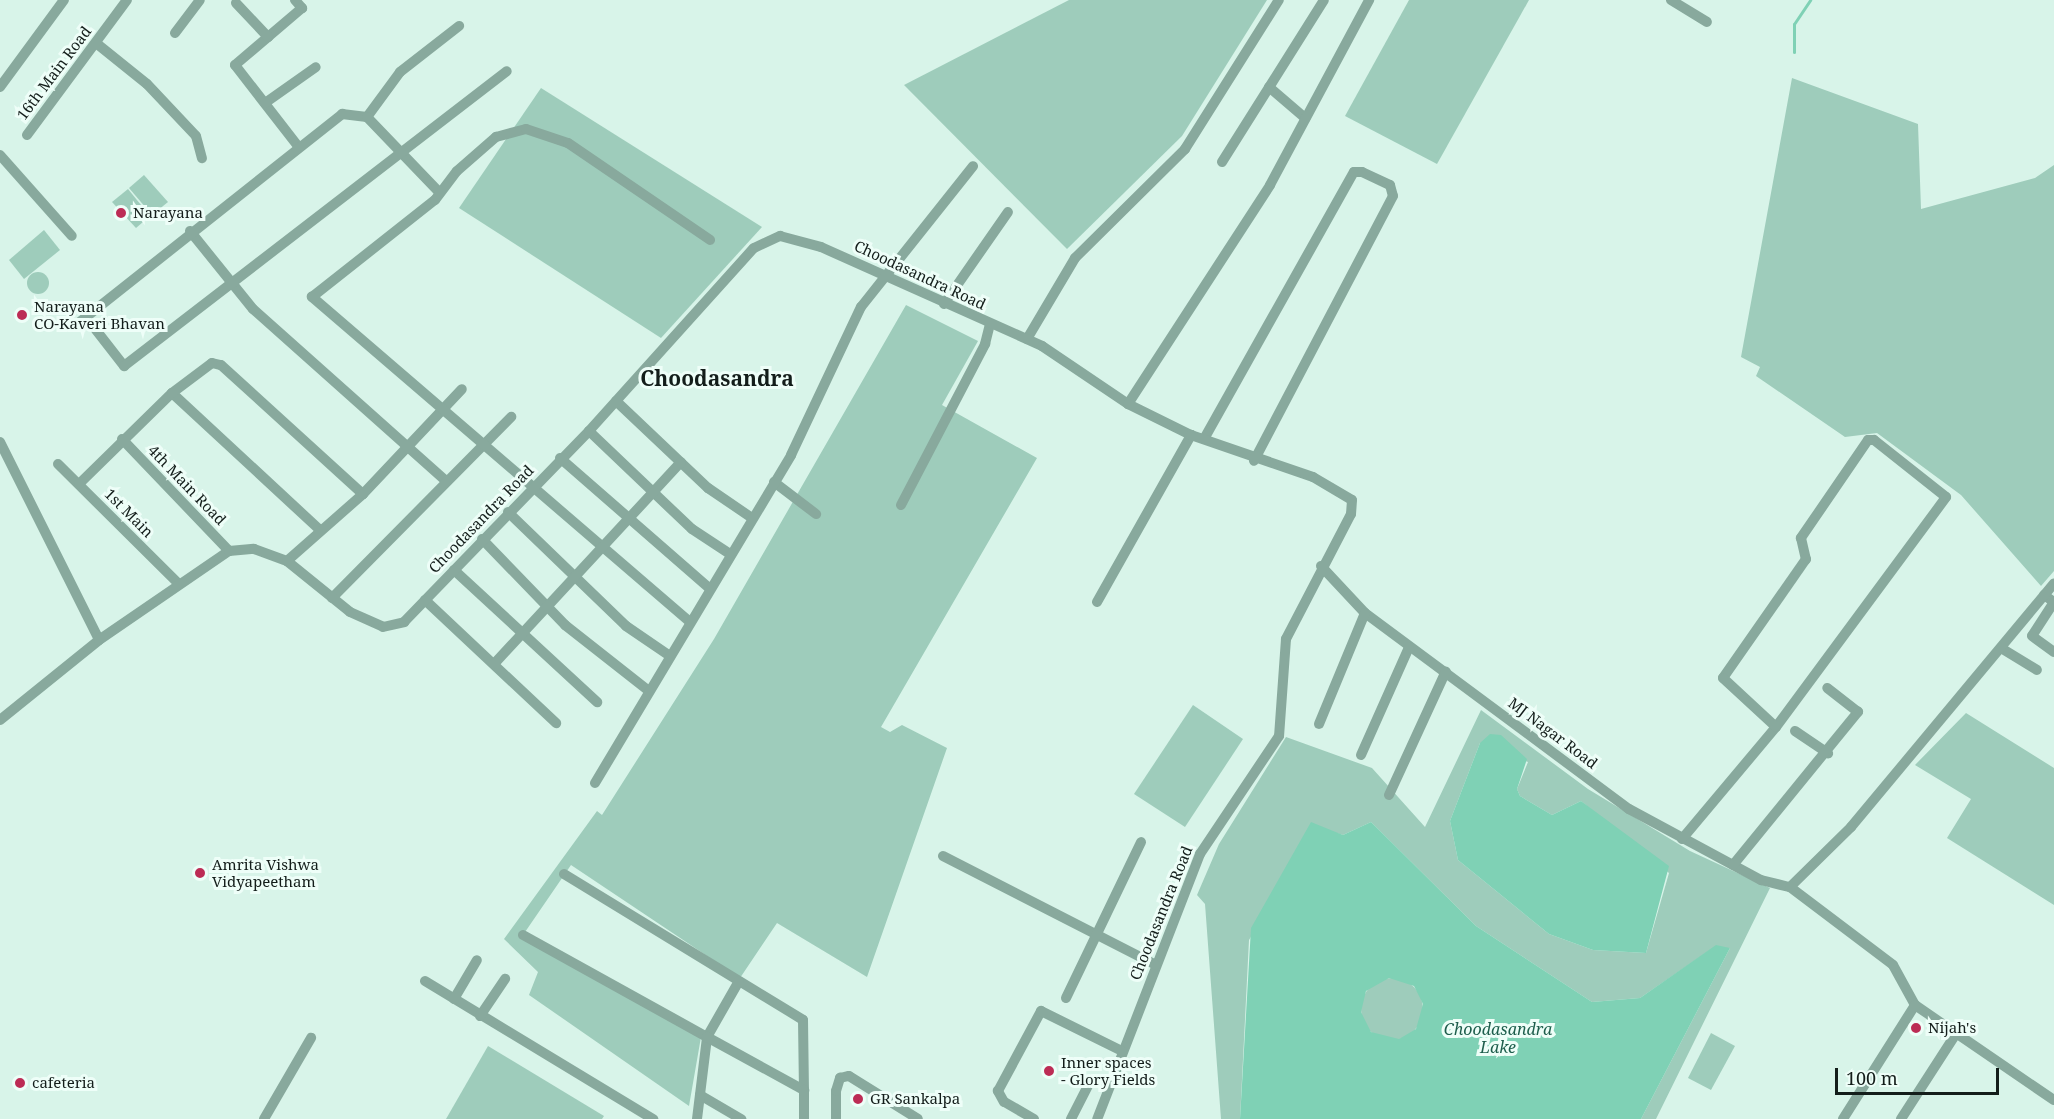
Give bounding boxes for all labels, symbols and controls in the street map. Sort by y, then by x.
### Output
street label: 16th Main Road [13,23,95,123]
place label: Narayana [133,204,203,222]
marker: Narayana [114,206,128,220]
street label: Choodasandra Road [851,237,989,313]
place label: Narayana CO-Kaveri Bhavan [34,297,165,332]
marker: Narayana CO-Kaveri Bhavan [15,308,29,322]
district label: Choodasandra [640,365,794,391]
street label: 4th Main Road [144,441,230,529]
street label: Choodasandra Road [425,461,537,577]
street label: 1st Main [101,485,157,541]
street label: MJ Nagar Road [1505,694,1601,772]
street label: Choodasandra Road [1126,843,1196,983]
place label: Amrita Vishwa Vidyapeetham [212,855,319,890]
marker: Amrita Vishwa Vidyapeetham [193,866,207,880]
water label: Choodasandra Lake [1444,1019,1552,1057]
place label: Nijah's [1928,1019,1976,1037]
marker: Nijah's [1909,1021,1923,1035]
place label: Inner spaces - Glory Fields [1061,1053,1155,1088]
scale bar [1838,1056,2002,1094]
marker: Inner spaces - Glory Fields [1042,1064,1056,1078]
text: 100 m [1846,1066,1898,1090]
place label: cafeteria [32,1074,95,1092]
marker: cafeteria [13,1076,27,1090]
place label: GR Sankalpa [870,1090,960,1108]
marker: GR Sankalpa [851,1092,865,1106]

